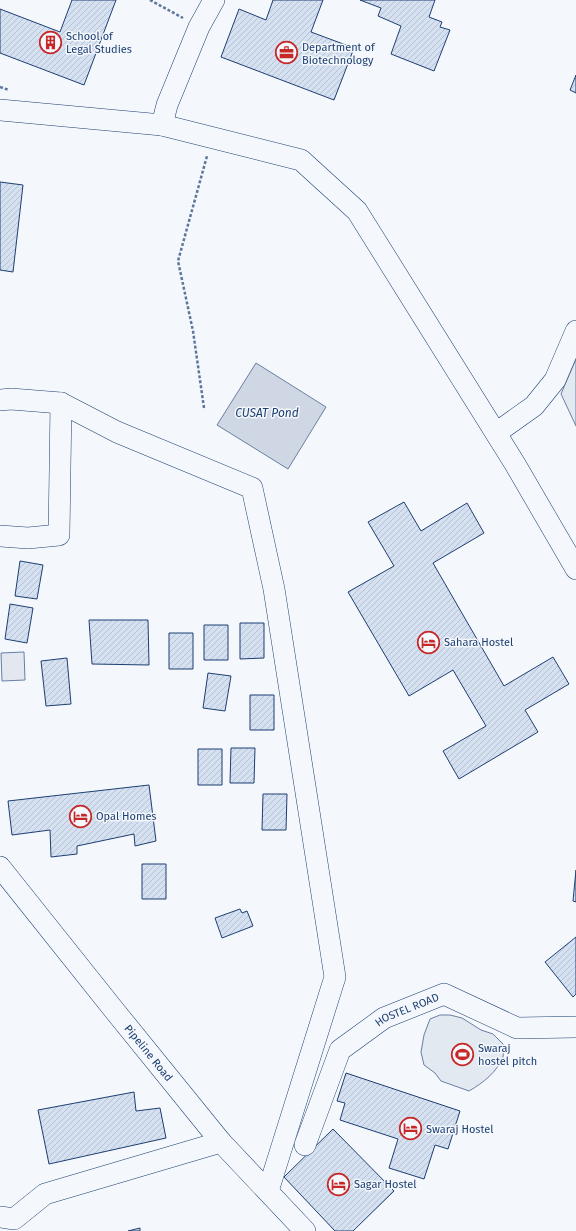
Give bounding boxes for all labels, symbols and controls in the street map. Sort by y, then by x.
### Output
building icon: School of Legal Studies [37,29,63,55]
place label: School of Legal Studies [66,30,132,56]
office icon: Department of Biotechnology [274,40,300,66]
place label: Department of Biotechnology [302,41,376,67]
water label: CUSAT Pond [235,406,299,420]
hotel icon: Sahara Hostel [415,629,441,655]
place label: Sahara Hostel [444,636,513,649]
hotel icon: Opal Homes [68,803,94,829]
place label: Opal Homes [96,810,157,823]
street label: HOSTEL ROAD [372,990,441,1029]
street label: Pipeline Road [122,1022,176,1084]
sports icon: Swaraj hostel pitch [449,1041,475,1067]
place label: Swaraj hostel pitch [478,1042,537,1068]
hotel icon: Swaraj Hostel [398,1116,424,1142]
place label: Swaraj Hostel [426,1123,494,1136]
hotel icon: Sagar Hostel [326,1171,352,1197]
place label: Sagar Hostel [354,1178,417,1191]

